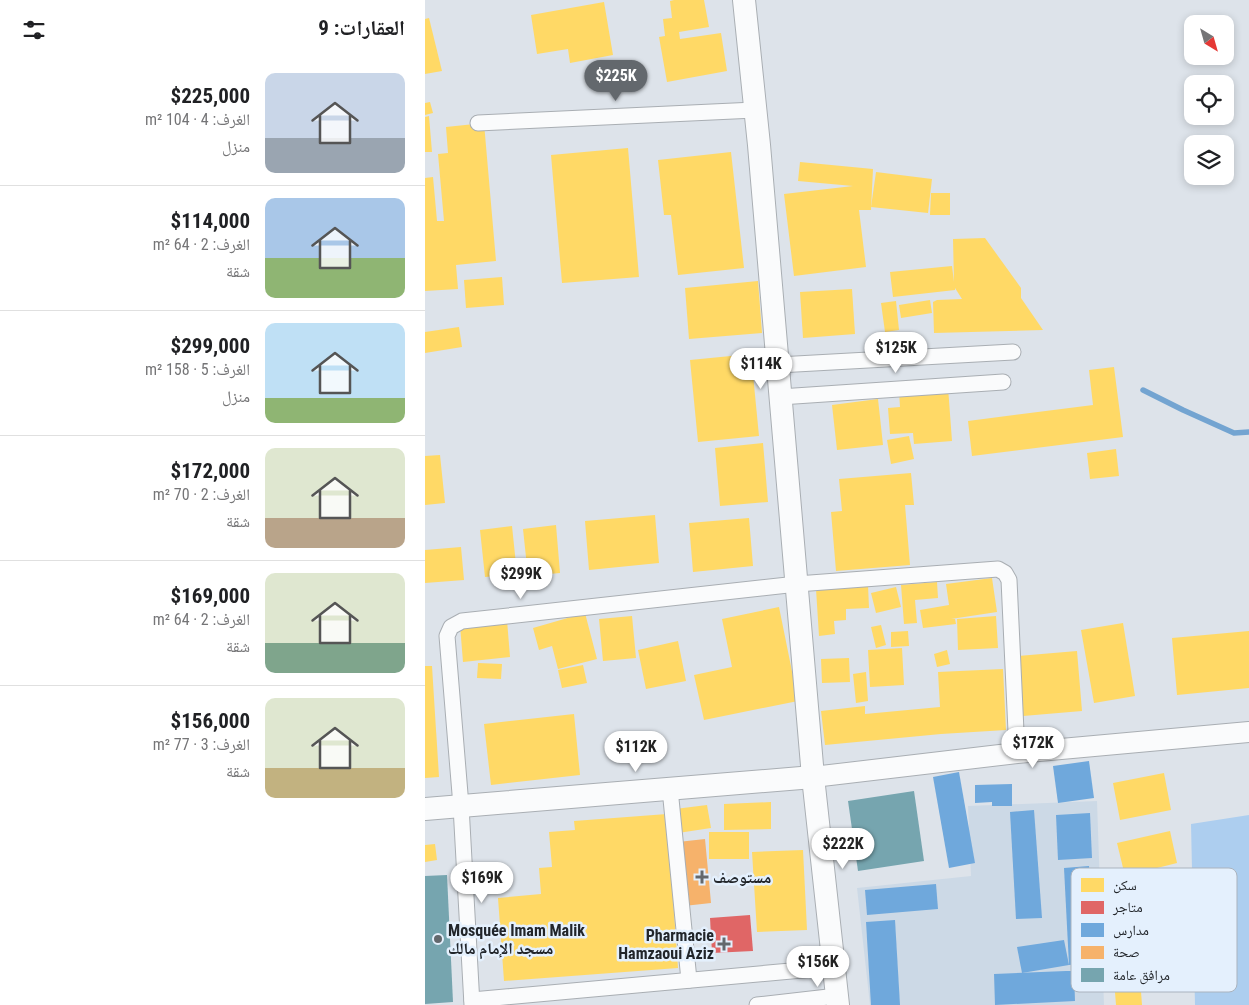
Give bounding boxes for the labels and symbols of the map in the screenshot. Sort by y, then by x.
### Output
north arrow [1184,15,1234,65]
pin: $225K [581,59,651,102]
pin: $125K [861,332,931,374]
pin: $114K [726,348,796,390]
pin: $299K [486,558,556,600]
pin: $172K [998,726,1068,769]
pin: $112K [601,730,671,773]
pin: $222K [808,828,878,870]
pin: $169K [447,862,517,904]
place label: مستوصف [713,868,771,887]
legend [1071,868,1237,992]
marker: مستوصف [695,870,709,884]
text: سكن [1113,877,1137,894]
text: متاجر [1112,899,1143,916]
place label: Mosquée Imam Malik مسجد الإمام مالك [448,921,585,960]
text: مدارس [1113,922,1149,939]
place label: Pharmacie Hamzaoui Aziz [618,926,714,963]
marker: Mosquée Imam Malik مسجد الإمام مالك [432,933,444,945]
marker: Pharmacie Hamzaoui Aziz [718,938,730,950]
text: صحة [1113,944,1140,960]
pin: $156K [783,946,853,988]
text: مرافق عامة [1113,967,1170,985]

